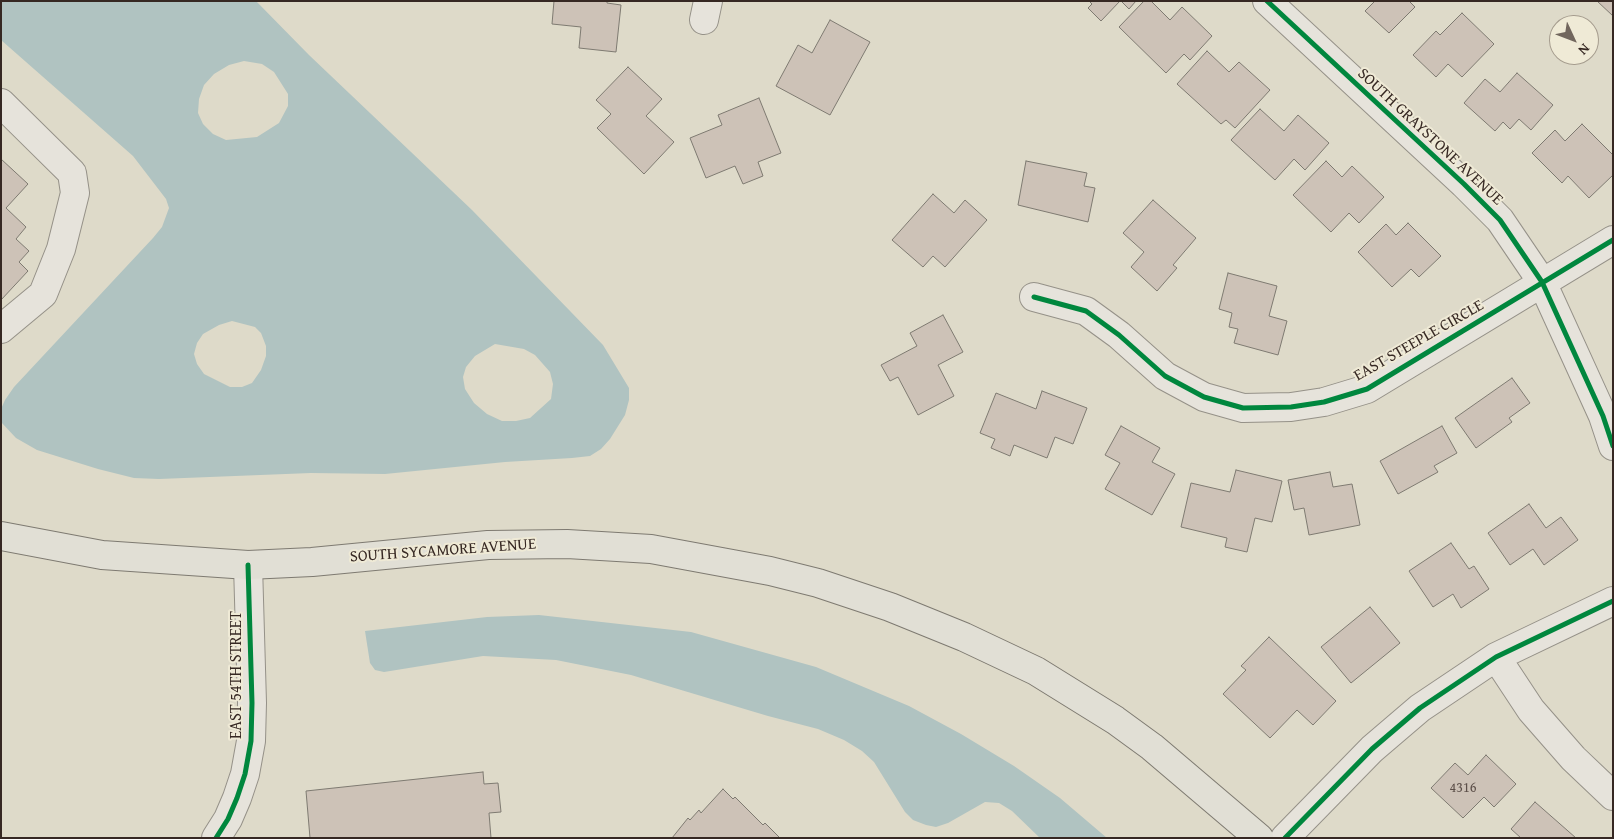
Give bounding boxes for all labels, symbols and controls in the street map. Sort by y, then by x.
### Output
north arrow [1549,15,1599,65]
text: N [1574,39,1595,60]
street label: SOUTH GRAYSTONE AVENUE [1353,64,1507,210]
street label: EAST STEEPLE CIRCLE [1351,296,1487,386]
street label: SOUTH SYCAMORE AVENUE [349,535,537,567]
street label: EAST 54TH STREET [227,611,247,739]
house number: 4316 [1450,780,1476,796]

